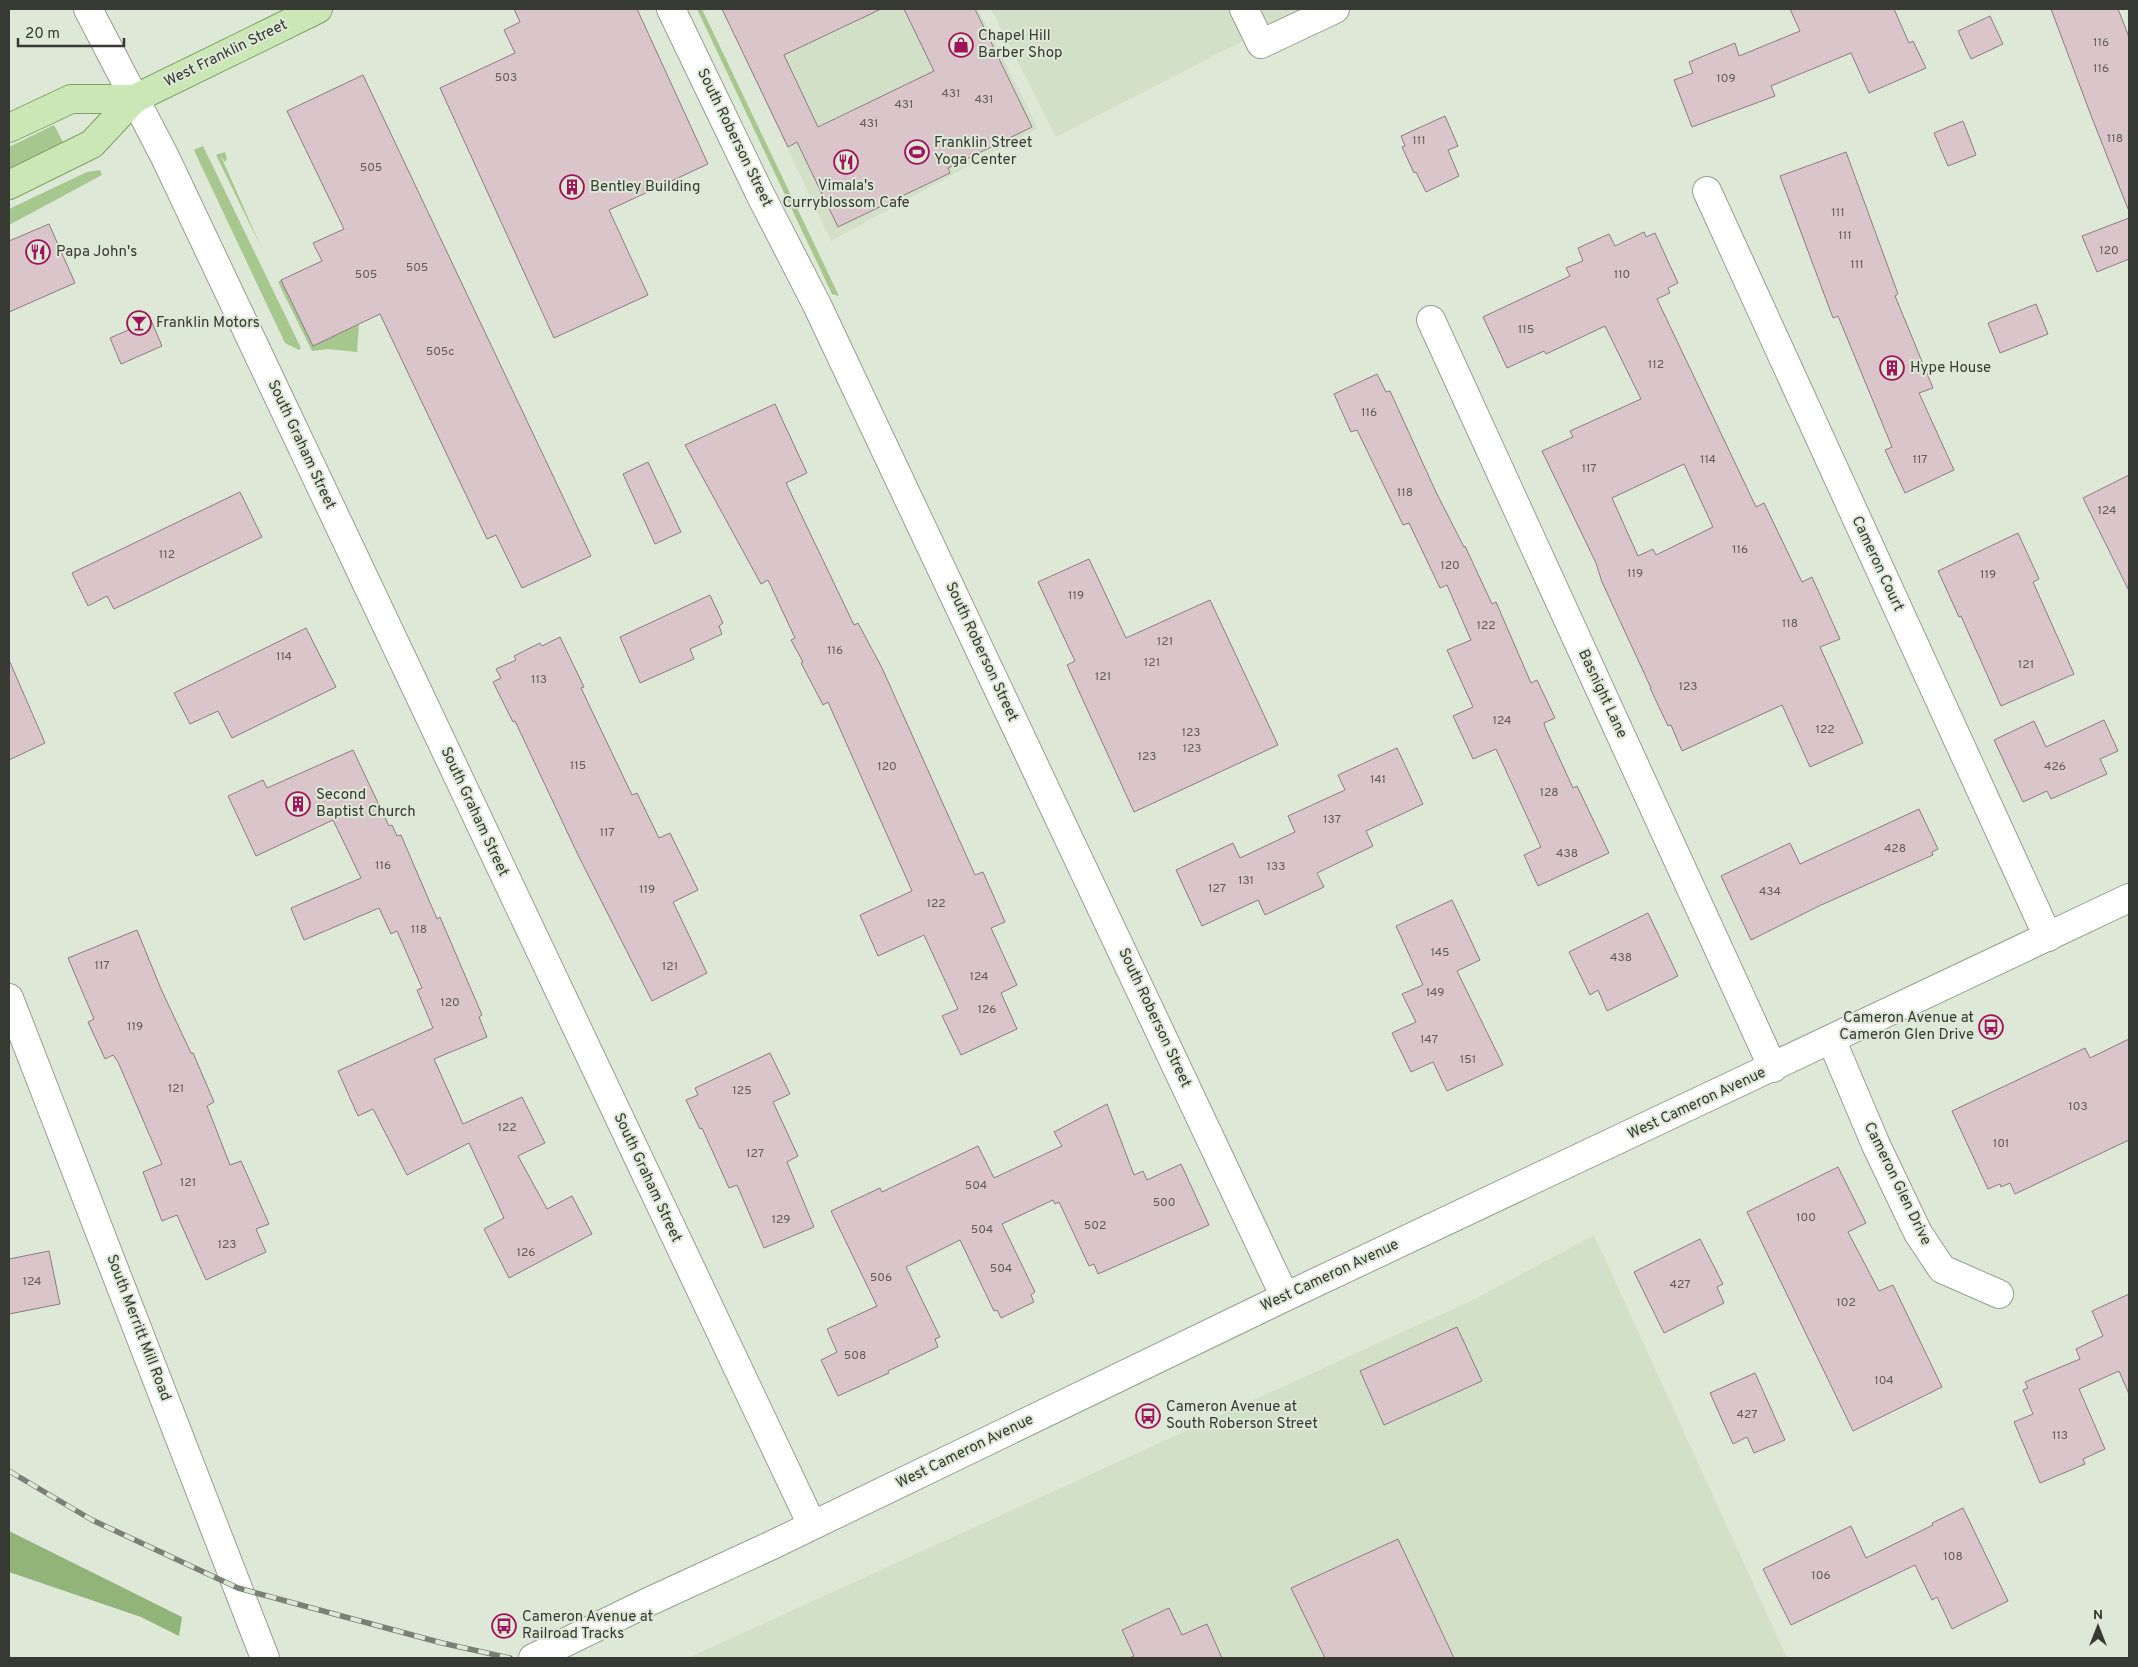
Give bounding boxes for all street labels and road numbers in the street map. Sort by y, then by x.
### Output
street label: West Franklin Street [161,16,291,92]
street label: South Roberson Street [692,66,776,210]
street label: South Graham Street [263,377,339,513]
street label: Cameron Court [1847,513,1907,615]
street label: South Roberson Street [940,579,1022,725]
street label: Basnight Lane [1573,646,1631,742]
street label: South Graham Street [436,744,512,880]
street label: South Roberson Street [1113,945,1195,1091]
street label: West Cameron Avenue [1625,1064,1769,1144]
street label: South Graham Street [609,1110,685,1246]
street label: Cameron Glen Drive [1859,1119,1935,1249]
street label: West Cameron Avenue [1258,1236,1402,1316]
street label: South Merritt Mill Road [101,1252,175,1404]
street label: West Cameron Avenue [893,1410,1037,1494]

